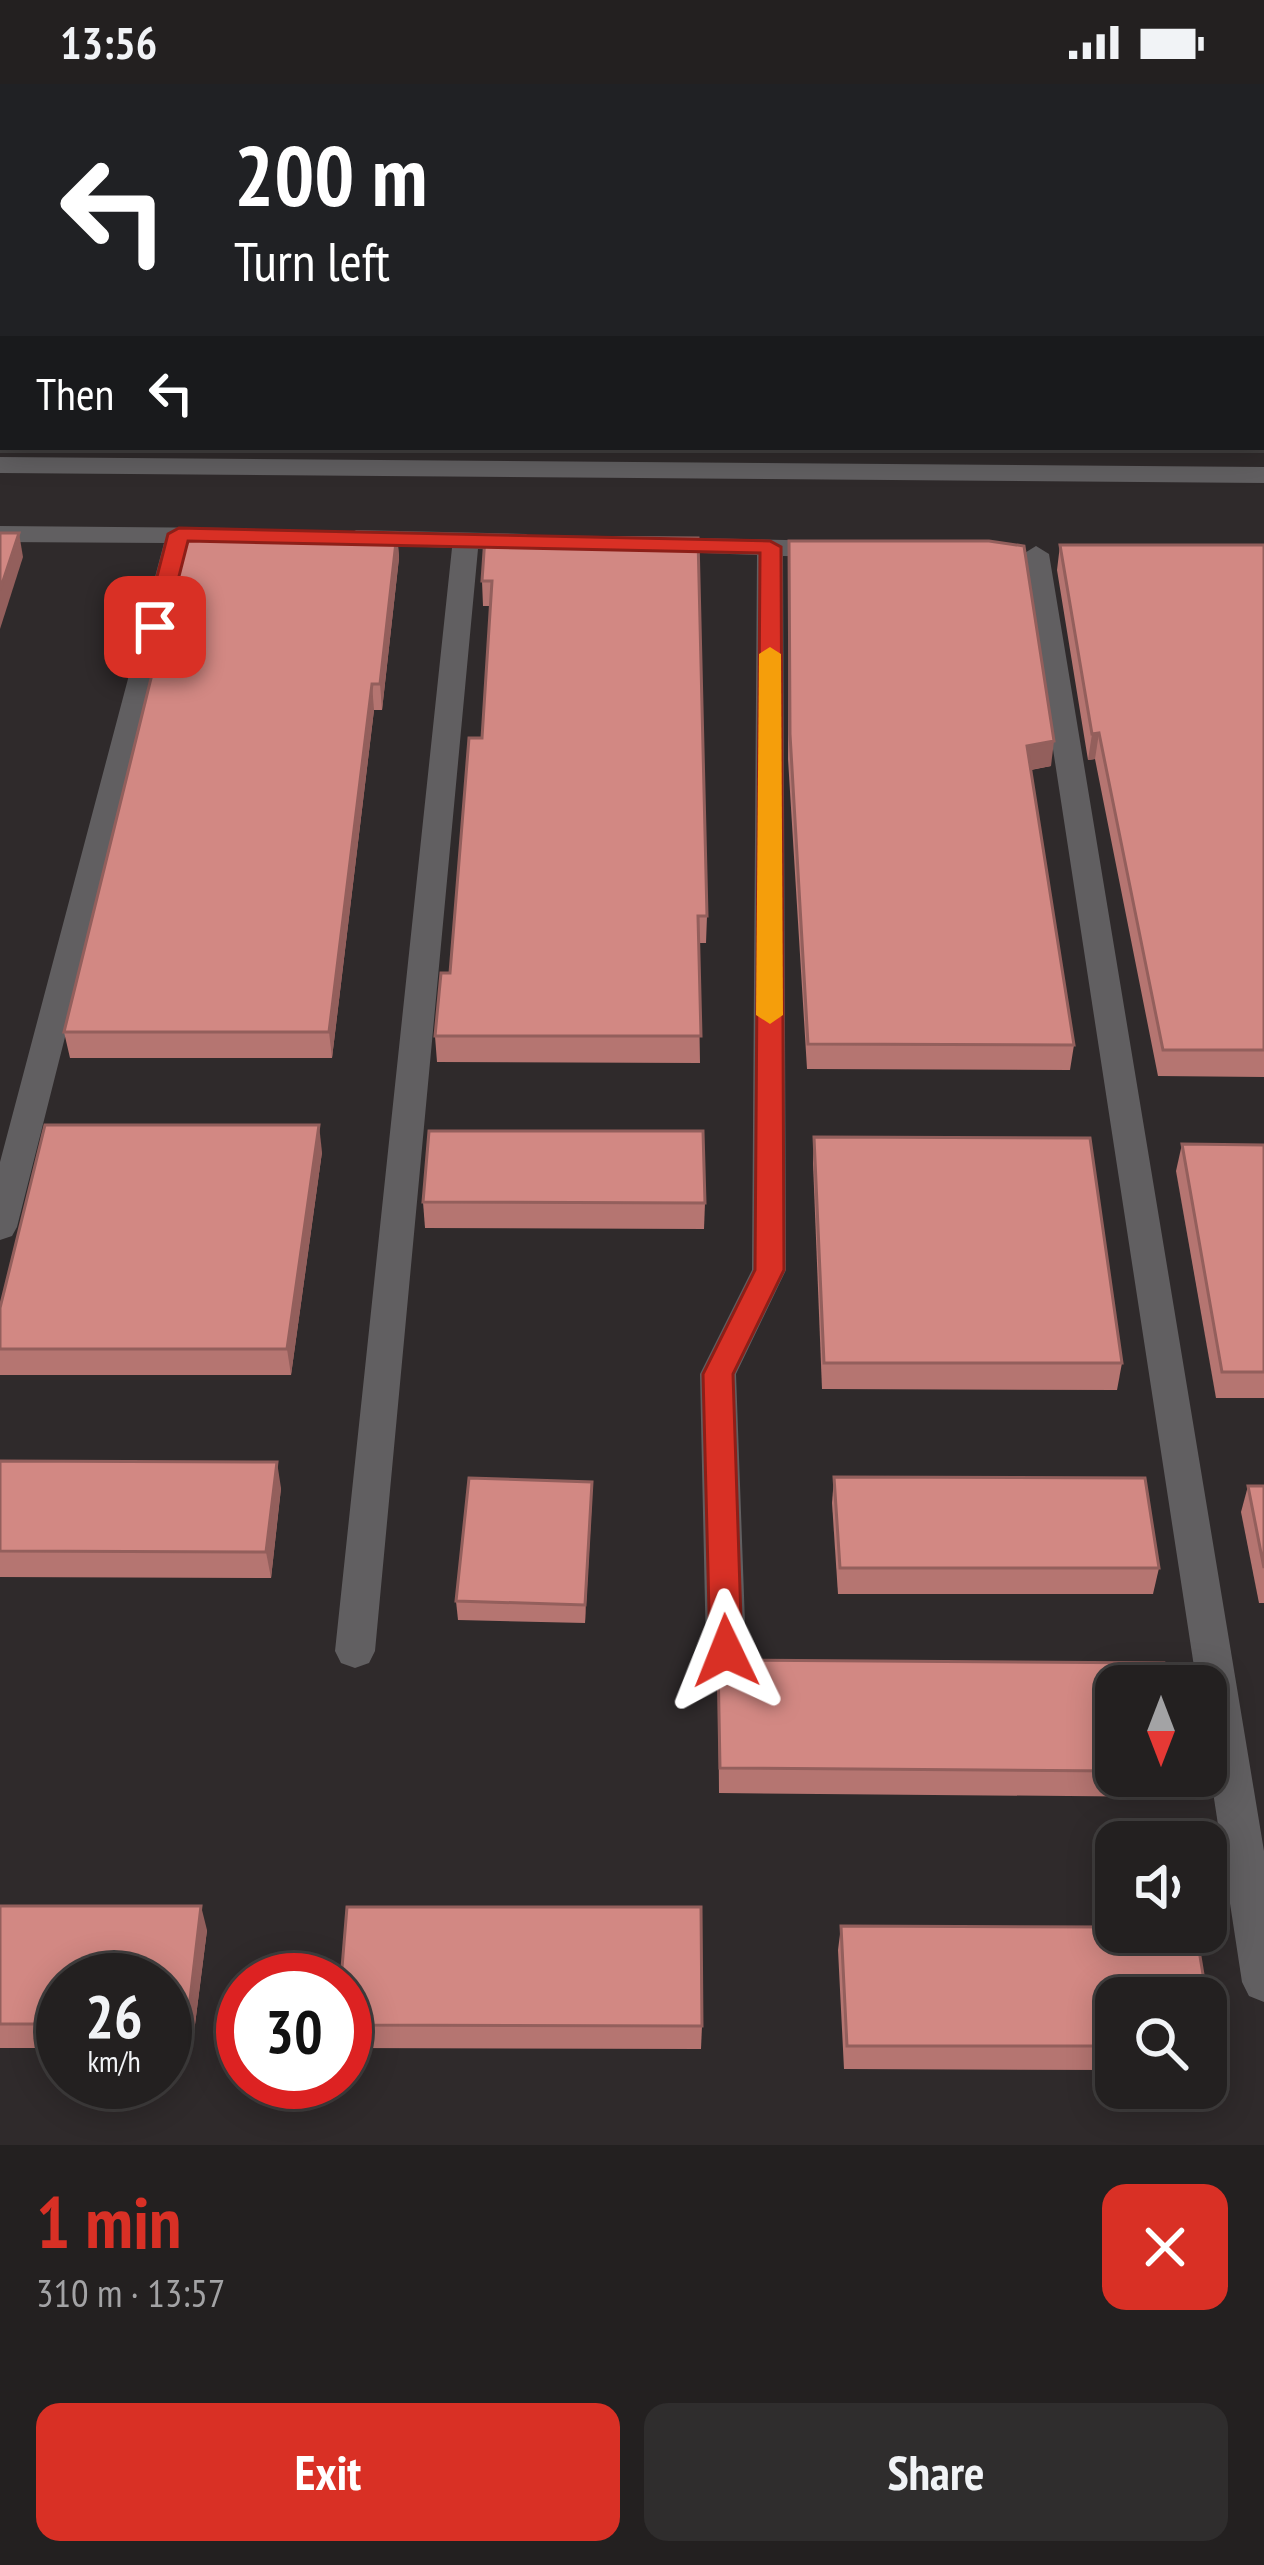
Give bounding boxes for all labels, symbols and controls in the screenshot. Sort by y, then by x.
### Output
text: 13:56 [60,13,157,71]
text: 200 m [234,120,427,229]
icon: left [36,132,192,288]
text: Turn left [234,226,390,296]
icon: left [138,360,204,426]
text: Then [36,364,114,422]
pin [104,576,206,678]
icon: arrive [122,594,188,660]
position arrow [663,1588,789,1714]
north arrow [1095,1665,1227,1797]
map controls [1095,1665,1227,2109]
button: sound [1095,1821,1227,1953]
speed limit sign: 30 [216,1953,372,2109]
text: 26 [85,1977,143,2055]
button: search [1095,1977,1227,2109]
text: km/h [87,2041,141,2080]
text: 1 min [36,2175,181,2268]
button: close [1102,2184,1228,2310]
text: 310 m · 13:57 [36,2267,225,2318]
button: Exit [36,2403,620,2541]
button: Share [644,2403,1228,2541]

